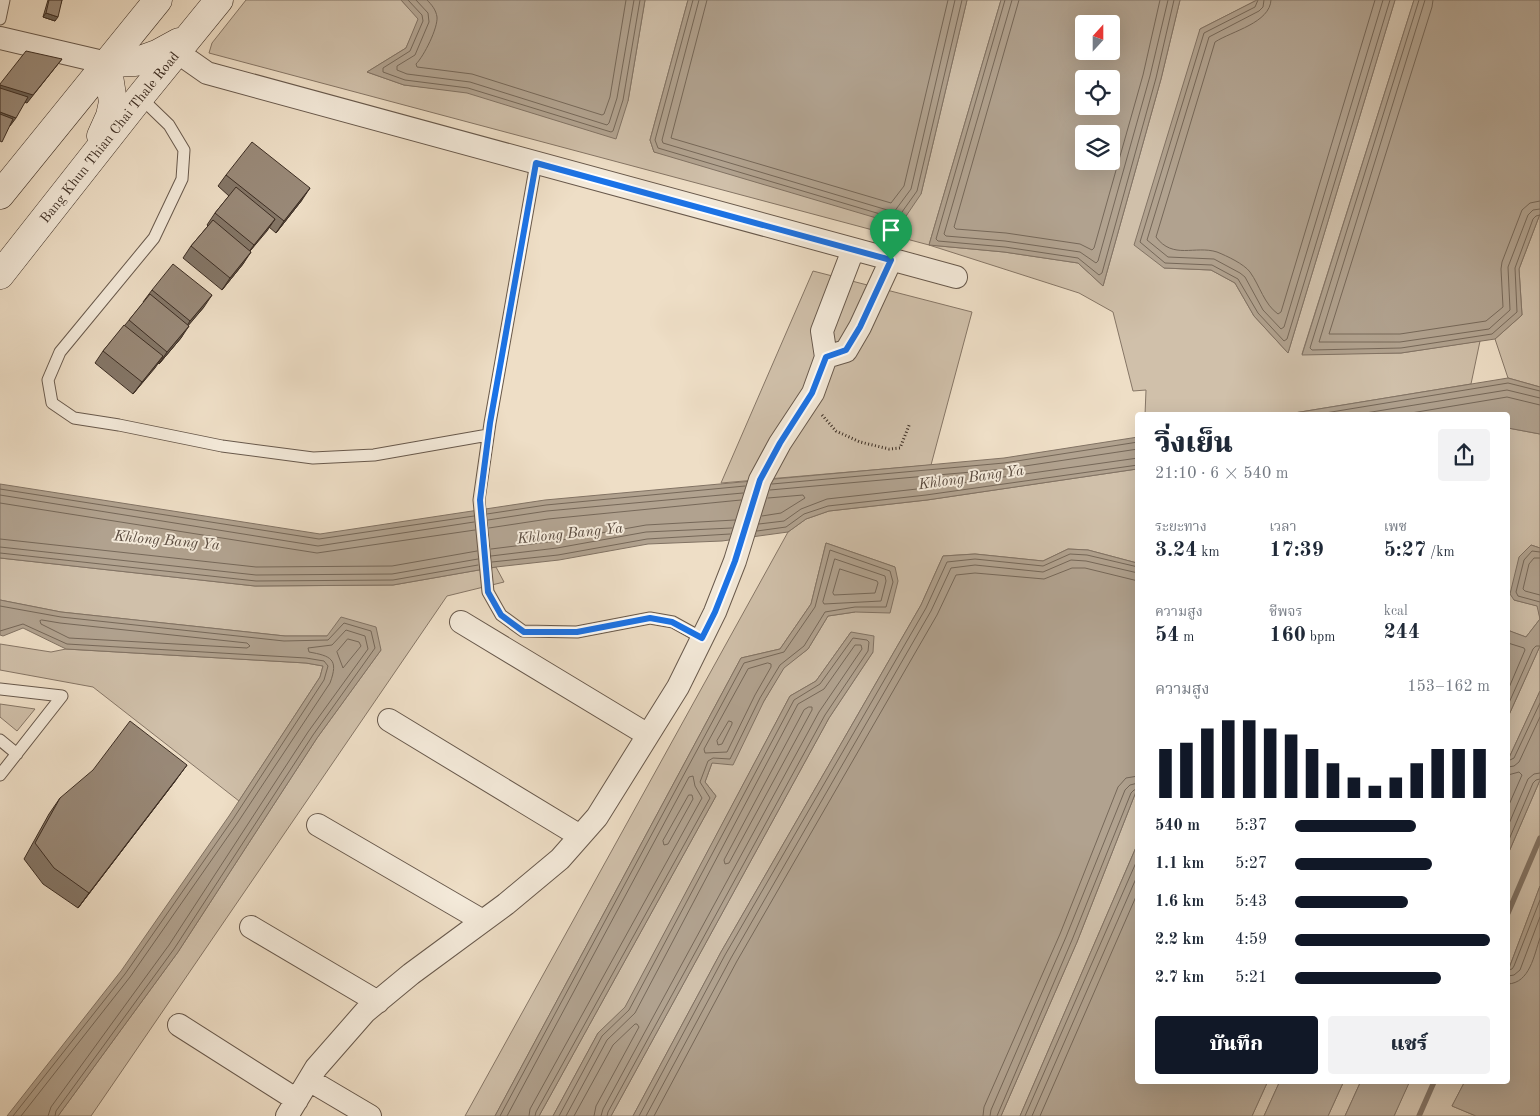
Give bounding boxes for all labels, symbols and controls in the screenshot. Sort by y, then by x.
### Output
north arrow [1075,15,1120,60]
map controls [1075,15,1120,170]
street label: Bang Khun Thian Chai Thale Road [38,49,182,226]
button: locate [1075,70,1120,115]
button: layers [1075,125,1120,170]
pin [870,209,912,260]
icon: arrive [877,216,905,244]
button: share [1438,429,1490,481]
text: วิ่งเย็น [1155,431,1233,459]
water label: Khlong Bang Ya [916,464,1025,493]
text: 21:10 · 6 × 540 m [1155,466,1288,482]
text: ระยะทาง [1155,520,1207,534]
text: เวลา [1269,520,1297,534]
text: เพซ [1384,520,1407,534]
water label: Khlong Bang Ya [515,521,624,548]
water label: Khlong Bang Ya [112,529,221,554]
text: 3.24 [1155,540,1197,561]
text: 17:39 [1269,540,1324,561]
text: 5:27 [1384,540,1426,561]
text: km [1197,545,1220,559]
text: /km [1426,545,1455,559]
text: kcal [1384,604,1408,618]
text: ความสูง [1155,605,1203,619]
text: ชีพจร [1269,605,1303,619]
text: 244 [1384,622,1420,643]
text: 54 [1155,625,1179,646]
text: 160 [1269,625,1306,646]
text: m [1179,630,1194,644]
text: bpm [1306,630,1335,644]
text: 153–162 m [1407,679,1490,695]
text: ความสูง [1155,682,1210,698]
text: 540 m [1155,818,1200,834]
text: 5:37 [1235,818,1267,834]
text: 1.1 km [1155,856,1204,872]
text: 5:27 [1235,856,1267,872]
text: 1.6 km [1155,894,1204,910]
text: 5:43 [1235,894,1267,910]
text: 2.2 km [1155,932,1204,948]
text: 4:59 [1235,932,1267,948]
text: 2.7 km [1155,970,1204,986]
text: 5:21 [1235,970,1267,986]
button: บันทึก [1155,1016,1318,1074]
button: แชร์ [1328,1016,1490,1074]

